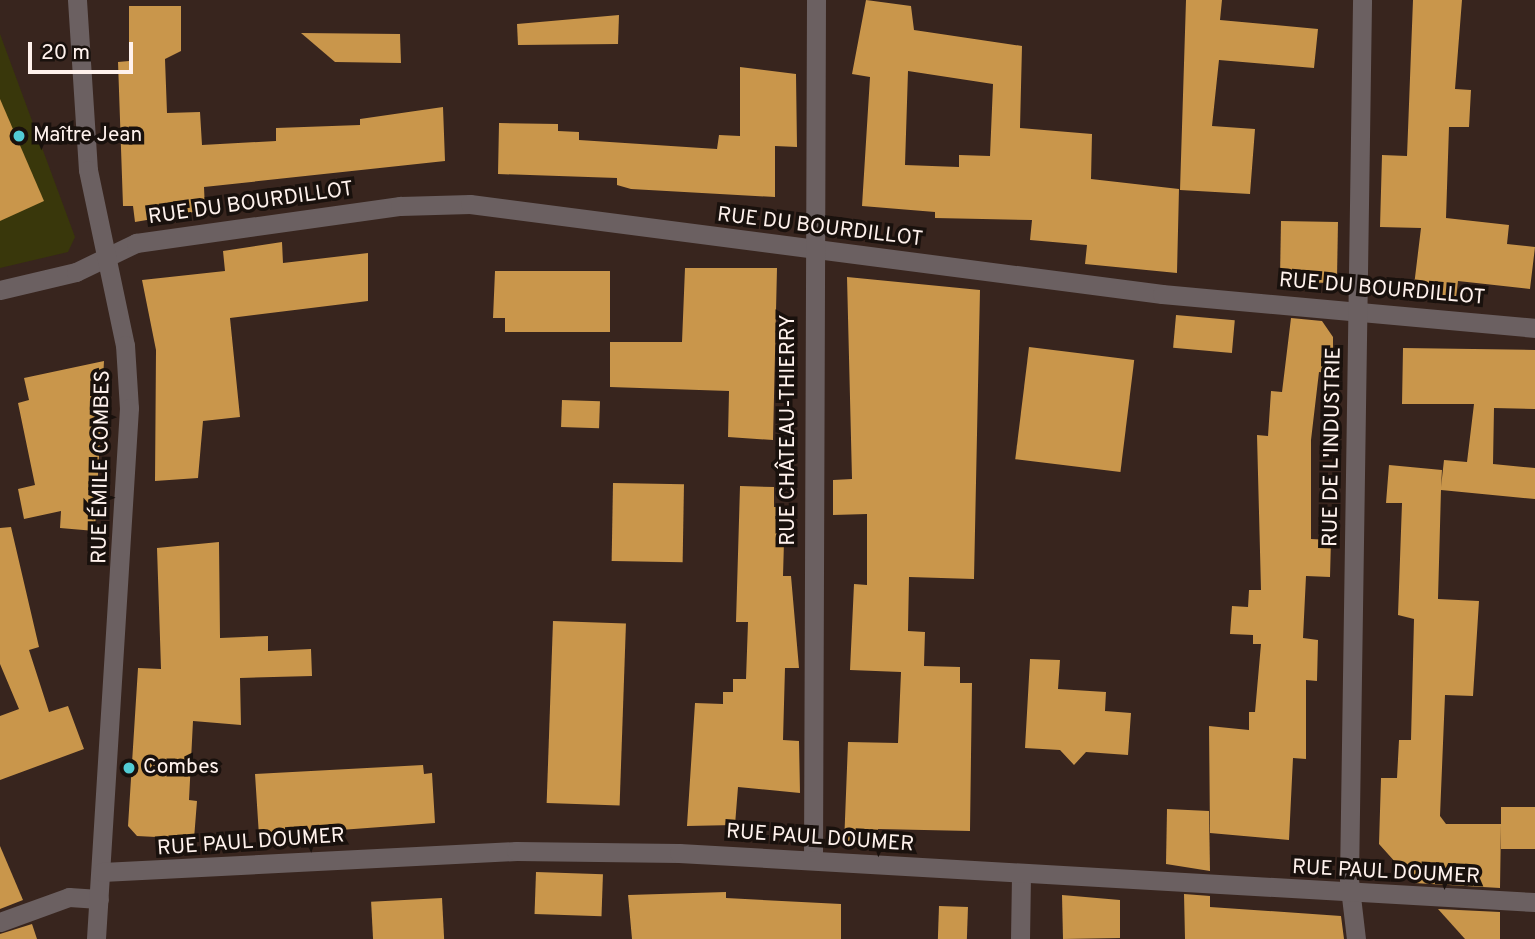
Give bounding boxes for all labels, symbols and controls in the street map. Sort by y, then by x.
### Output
scale bar [32,28,136,72]
text: 20 m [41,40,90,67]
place label: Maître Jean [33,123,142,149]
marker: Maître Jean [11,128,27,144]
street label: RUE DU BOURDILLOT [147,177,355,231]
street label: RUE DU BOURDILLOT [716,203,924,253]
street label: RUE DU BOURDILLOT [1278,268,1486,312]
street label: RUE CHÂTEAU-THIERRY [776,314,802,546]
street label: RUE DE L'INDUSTRIE [1319,347,1347,547]
street label: RUE ÉMILE COMBES [88,370,116,564]
place label: Combes [143,755,219,781]
marker: Combes [121,760,137,776]
street label: RUE PAUL DOUMER [725,820,915,858]
street label: RUE PAUL DOUMER [156,824,346,862]
street label: RUE PAUL DOUMER [1291,855,1481,891]

